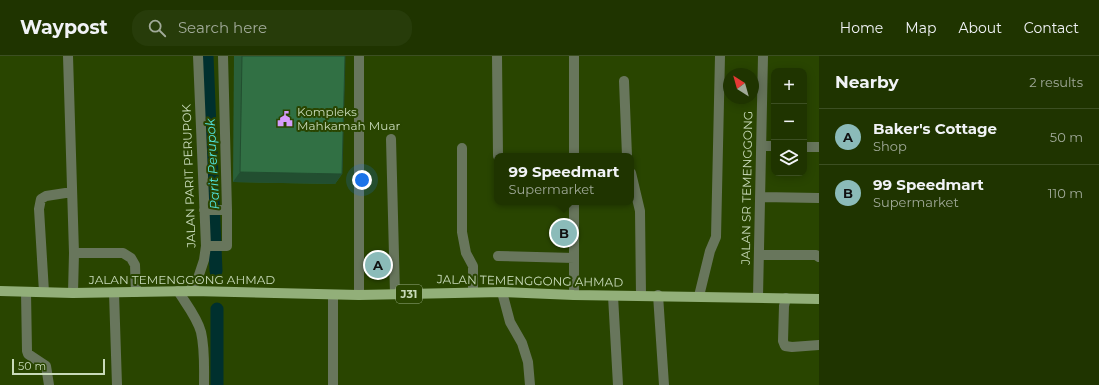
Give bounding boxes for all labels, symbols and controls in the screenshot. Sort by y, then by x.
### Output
search box [132,10,412,46]
text: Waypost [20,16,108,39]
icon: search [146,17,168,39]
text: Search here [178,18,267,37]
text: Home [840,19,883,37]
text: Map [905,19,936,37]
text: About [958,19,1002,37]
text: Contact [1024,19,1079,37]
north arrow [723,68,759,104]
map controls [771,68,807,176]
button: + [771,68,807,104]
text: Nearby [835,72,899,92]
text: 2 results [1029,74,1083,90]
street label: JALAN PARIT PERUPOK [178,103,199,249]
place label: Kompleks Mahkamah Muar [297,104,400,133]
button: − [771,104,807,140]
public building icon: Kompleks Mahkamah Muar [276,110,294,128]
street label: JALAN SR TEMENGGONG [738,111,755,266]
water label: Parit Perupok [202,117,222,210]
text: Baker's Cottage [873,119,997,138]
text: A [843,129,853,145]
text: 50 m [1050,129,1083,145]
text: Shop [873,138,907,154]
button: layers [771,140,807,176]
popup [494,153,634,205]
text: 99 Speedmart [509,162,619,181]
your location [352,170,372,190]
text: 99 Speedmart [873,175,984,194]
text: Supermarket [509,181,594,197]
text: B [843,185,853,201]
text: 110 m [1048,185,1083,201]
text: Supermarket [873,194,959,210]
pin: B [551,218,577,248]
pin: A [365,250,391,280]
street label: JALAN TEMENGGONG AHMAD [436,271,623,290]
street label: JALAN TEMENGGONG AHMAD [88,272,275,287]
road number: J31 [396,285,422,303]
scale bar [12,357,105,376]
text: 50 m [18,359,46,373]

